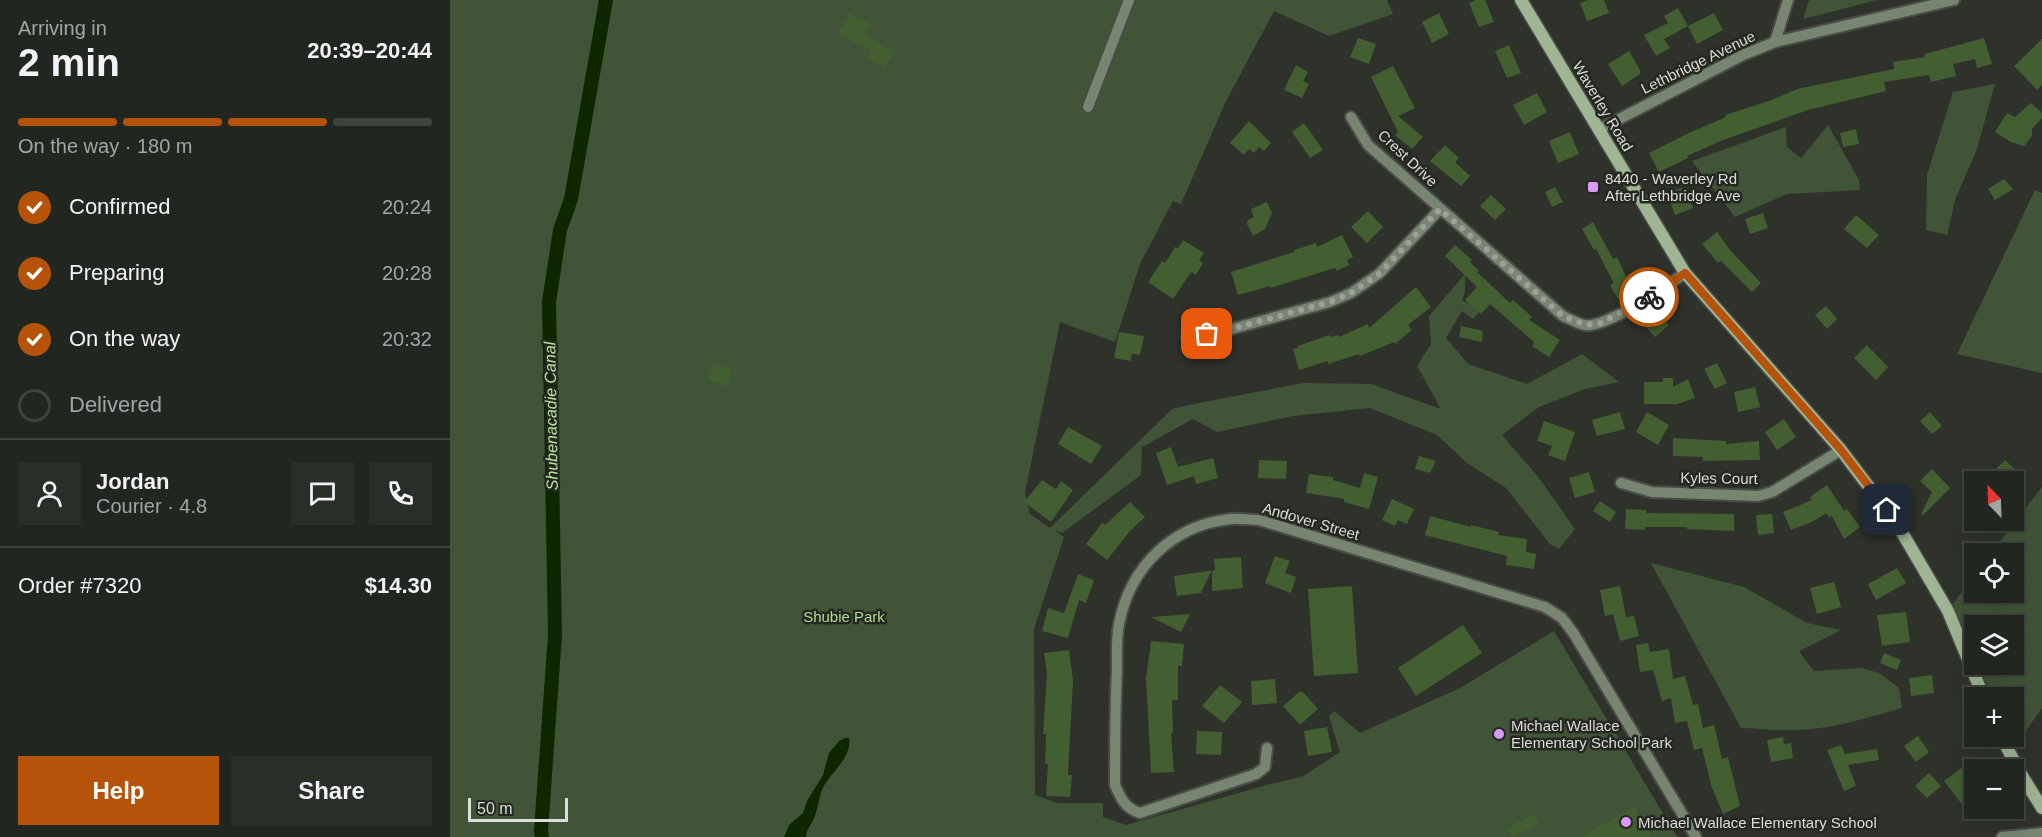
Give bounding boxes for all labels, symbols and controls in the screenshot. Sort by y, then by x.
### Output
text: Arriving in [18,17,107,39]
street label: Lethbridge Avenue [1638,27,1758,97]
text: 20:39–20:44 [307,38,432,63]
text: 2 min [18,41,120,84]
street label: Waverley Road [1569,58,1637,154]
street label: Crest Drive [1375,126,1441,190]
text: On the way · 180 m [18,135,193,157]
place label: 8440 - Waverley Rd After Lethbridge Ave [1605,170,1741,204]
marker: 8440 - Waverley Rd After Lethbridge Ave [1586,180,1600,194]
icon: check [18,191,51,224]
text: Confirmed [69,194,170,219]
text: 20:24 [382,196,432,218]
icon: check [18,257,51,290]
text: Preparing [69,260,164,285]
text: 20:28 [382,262,432,284]
courier [1619,267,1679,327]
icon: bike [1633,281,1666,314]
pin [1181,308,1232,359]
icon: bag [1190,317,1223,350]
icon: check [18,323,51,356]
text: On the way [69,326,180,351]
text: 20:32 [382,328,432,350]
water label: Shubenacadie Canal [541,341,561,490]
text: Delivered [69,392,162,417]
button: person [18,462,81,525]
button: chat [291,462,354,525]
button: phone [369,462,432,525]
text: Jordan [96,469,169,494]
street label: Kyles Court [1680,469,1759,487]
north arrow [1964,471,2024,531]
map controls [1964,471,2024,819]
pin [1861,484,1912,535]
icon: home [1870,493,1903,526]
text: Courier · 4.8 [96,495,207,517]
street label: Andover Street [1261,499,1362,543]
button: locate [1964,543,2024,603]
text: Order #7320 [18,573,142,598]
text: $14.30 [365,573,432,598]
park label: Shubie Park [803,608,885,625]
button: layers [1964,615,2024,675]
button: + [1964,687,2024,747]
place label: Michael Wallace Elementary School Park [1511,717,1672,751]
marker: Michael Wallace Elementary School Park [1492,727,1506,741]
button: Help [18,756,219,825]
button: Share [231,756,432,825]
button: − [1964,759,2024,819]
scale bar [468,795,568,822]
text: 50 m [477,800,513,817]
place label: Michael Wallace Elementary School [1638,814,1877,831]
marker: Michael Wallace Elementary School [1619,815,1633,829]

